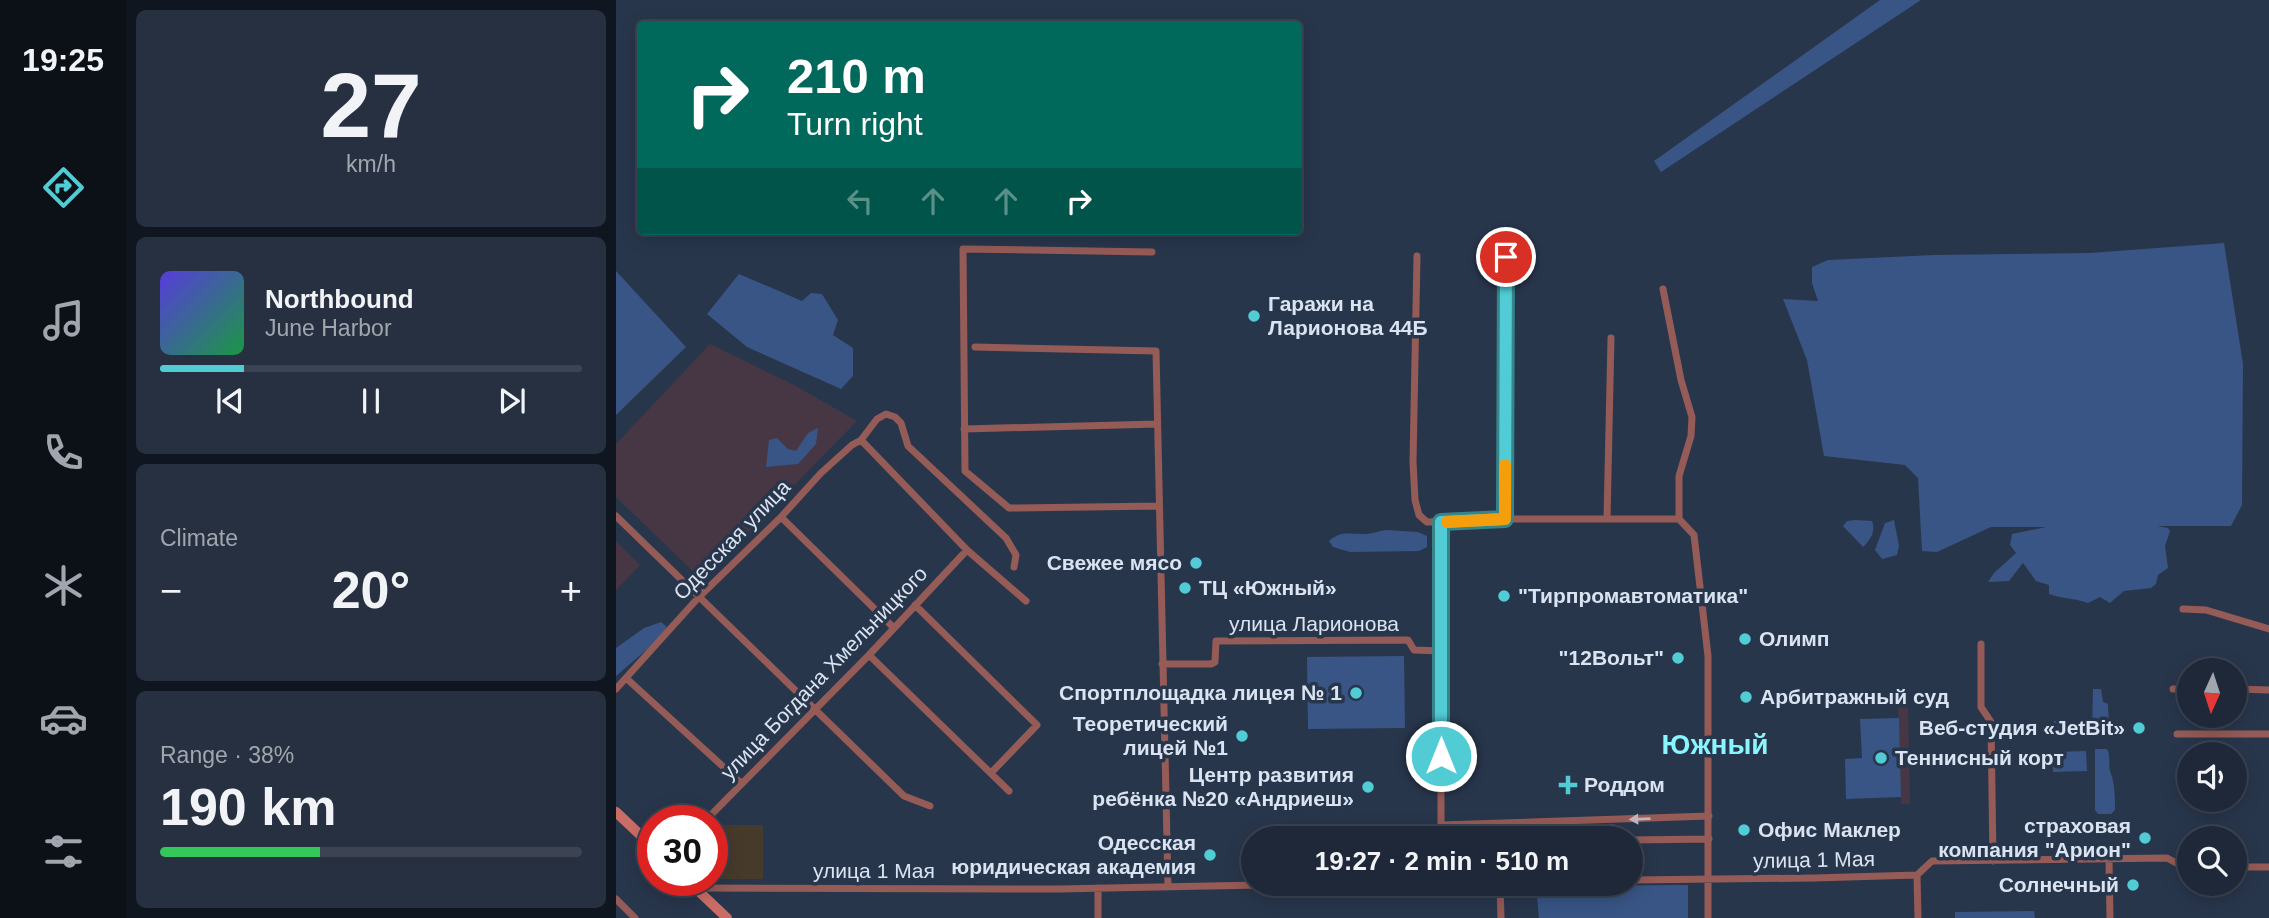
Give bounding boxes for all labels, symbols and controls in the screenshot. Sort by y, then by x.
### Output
text: 19:25 [22,42,104,78]
icon: right [672,49,763,140]
text: 210 m [787,49,926,103]
text: 27 [320,55,422,156]
text: Turn right [787,106,923,142]
text: km/h [346,151,396,177]
icon: directions [39,163,88,212]
icon: left [841,182,879,220]
icon: ahead [914,182,952,220]
icon: ahead [987,182,1025,220]
icon: right [1060,182,1098,220]
pin [1476,227,1536,287]
icon: arrive [1487,238,1525,276]
text: Northbound [265,284,414,314]
place label: Гаражи на Ларионова 44Б [1268,292,1428,339]
icon: music [39,296,88,345]
marker: Гаражи на Ларионова 44Б [1246,308,1262,324]
text: June Harbor [265,315,392,341]
icon: previous [211,382,249,420]
icon: pause [352,382,390,420]
icon: next [493,382,531,420]
icon: phone [39,428,88,477]
street label: Одесская улица [669,475,795,604]
text: Climate [160,525,238,551]
place label: Свежее мясо [1047,551,1182,574]
marker: Свежее мясо [1188,555,1204,571]
icon: climate [39,561,88,610]
text: 20° [332,561,410,619]
street label: улица Богдана Хмельницкого [716,562,932,784]
text: − [160,570,182,612]
text: + [560,570,582,612]
place label: ТЦ «Южный» [1199,576,1337,599]
marker: ТЦ «Южный» [1177,580,1193,596]
place label: "Тирпромавтоматика" [1518,584,1748,607]
marker: "Тирпромавтоматика" [1496,588,1512,604]
street label: улица Ларионова [1229,612,1399,635]
place label: Олимп [1759,627,1830,650]
marker: Олимп [1737,631,1753,647]
place label: "12Вольт" [1559,646,1664,669]
marker: "12Вольт" [1670,650,1686,666]
north arrow [2177,658,2247,728]
map controls [2177,658,2247,896]
place label: Спортплощадка лицея № 1 [1059,681,1342,704]
marker: Спортплощадка лицея № 1 [1348,685,1364,701]
place label: Арбитражный суд [1760,685,1949,708]
marker: Арбитражный суд [1738,689,1754,705]
icon: car [39,694,88,743]
place label: Теоретический лицей №1 [1073,712,1228,759]
place label: Веб-студия «JetBit» [1919,716,2125,739]
position arrow [1404,719,1478,793]
marker: Веб-студия «JetBit» [2131,720,2147,736]
marker: Теоретический лицей №1 [1234,728,1250,744]
district label: Южный [1661,729,1769,760]
text: Range · 38% [160,742,294,768]
button: sound [2177,742,2247,812]
place label: Теннисный корт [1895,746,2064,769]
marker: Теннисный корт [1873,750,1889,766]
place label: Центр развития ребёнка №20 «Андриеш» [1092,763,1354,810]
place label: Роддом [1584,773,1665,796]
marker: Роддом [1558,775,1578,795]
text: 190 km [160,778,336,836]
marker: Центр развития ребёнка №20 «Андриеш» [1360,779,1376,795]
speed limit sign: 30 [637,805,728,896]
one-way arrow [1629,813,1651,824]
place label: страховая компания "Арион" [1938,814,2131,861]
place label: Офис Маклер [1758,818,1901,841]
marker: Офис Маклер [1736,822,1752,838]
button: search [2177,826,2247,896]
icon: filters [39,827,88,876]
marker: страховая компания "Арион" [2137,830,2153,846]
place label: Одесская юридическая академия [951,831,1196,878]
text: 19:27 · 2 min · 510 m [1315,846,1569,876]
marker: Одесская юридическая академия [1202,847,1218,863]
street label: улица 1 Мая [1753,847,1875,872]
street label: улица 1 Мая [813,859,935,882]
place label: Солнечный [1999,873,2119,896]
marker: Солнечный [2125,877,2141,893]

